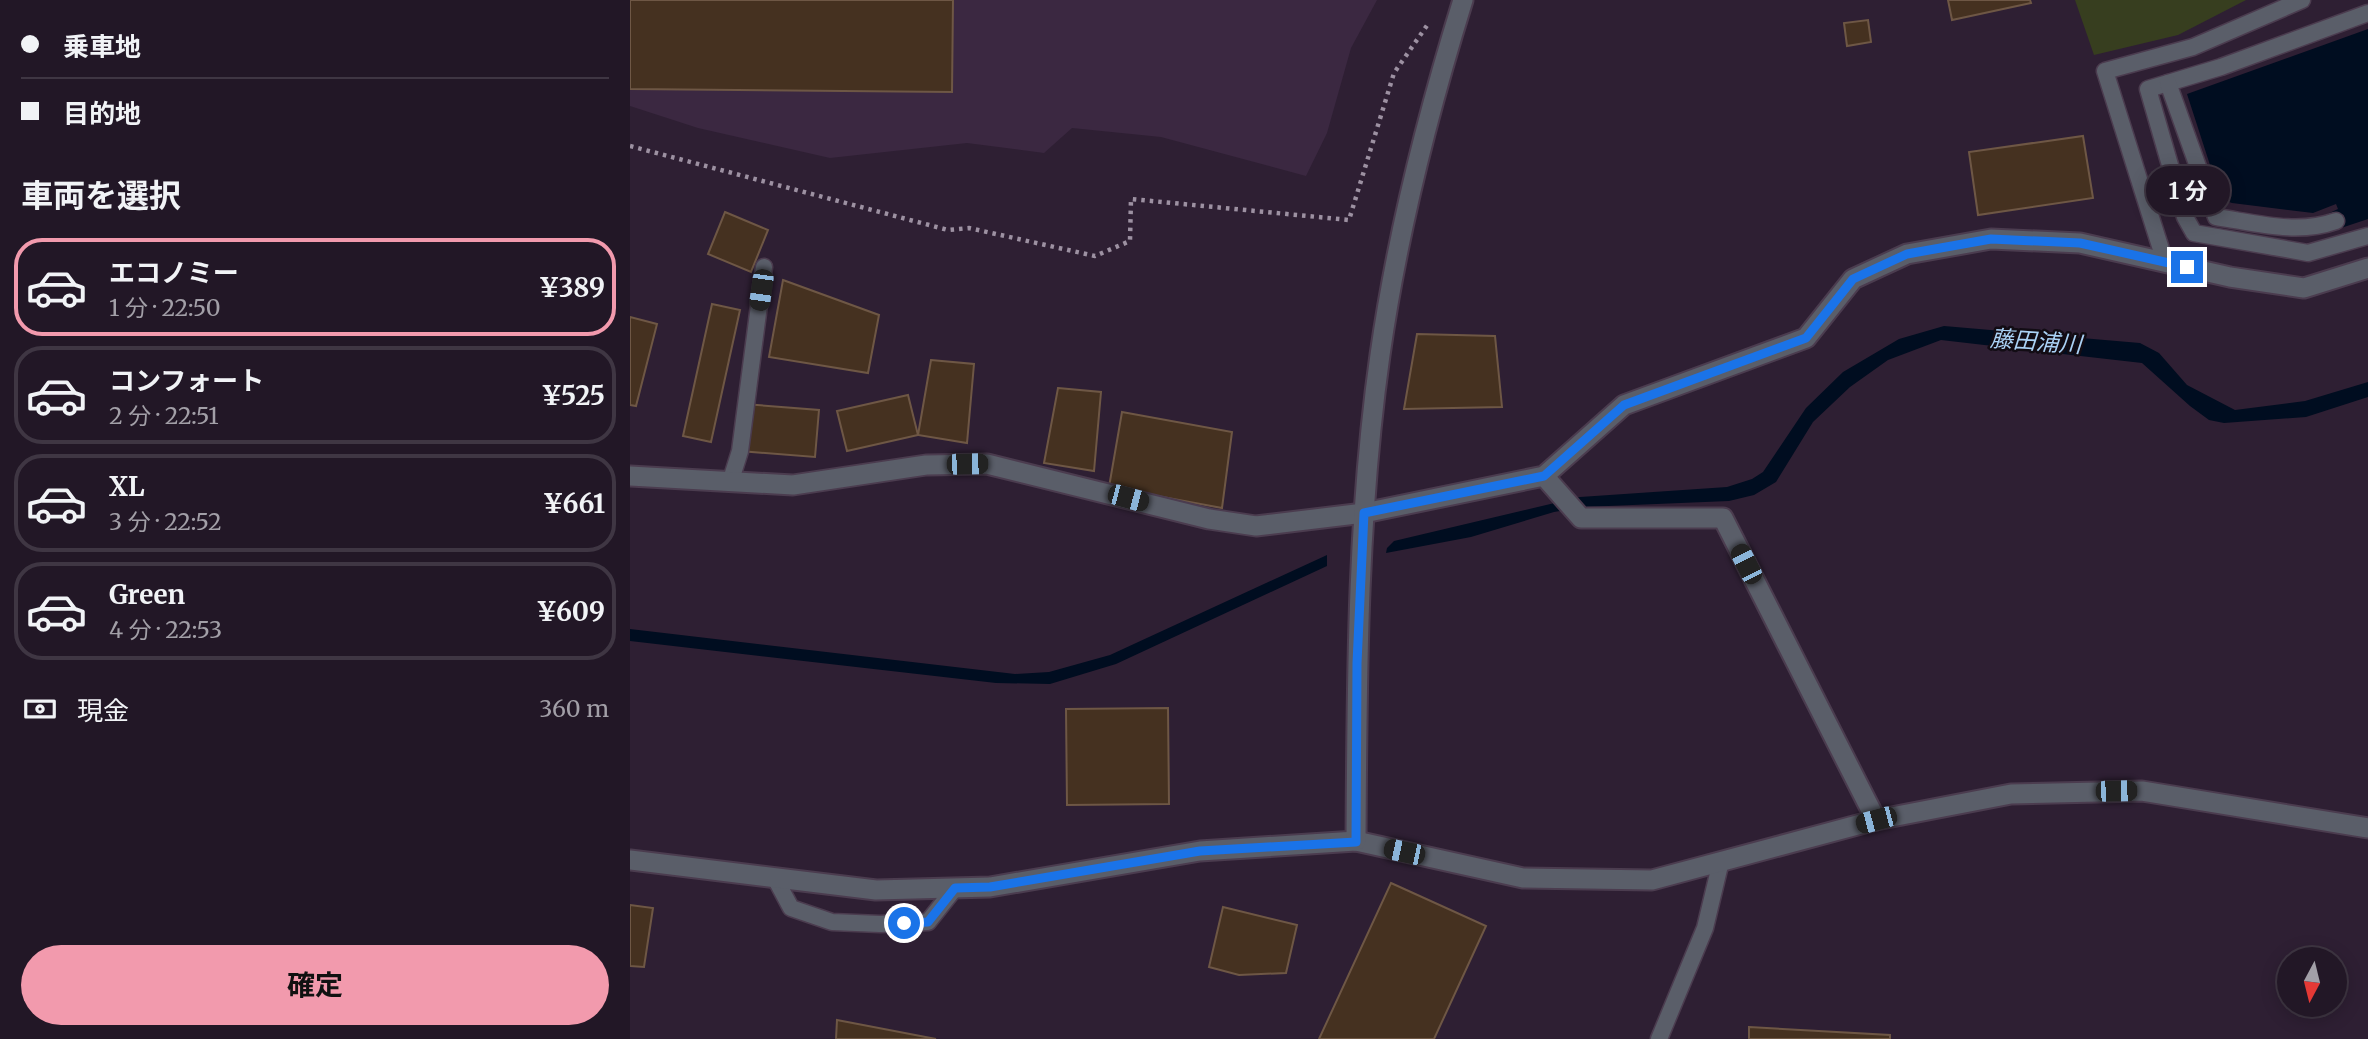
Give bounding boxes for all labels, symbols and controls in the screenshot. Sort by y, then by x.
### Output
text: 乗車地 [63,30,141,63]
text: 目的地 [63,97,141,130]
callout: 1 分 [2145,166,2229,215]
text: 車両を選択 [21,176,181,216]
text: 1 分 [2168,176,2208,205]
route end [2171,251,2203,283]
icon: car [25,256,88,319]
text: エコノミー [109,256,239,289]
car [748,268,775,312]
text: ¥389 [539,271,605,304]
text: 1 分 · 22:50 [109,293,221,322]
water label: 藤田浦川 [1989,323,2086,359]
icon: car [25,364,88,427]
text: コンフォート [109,364,264,397]
text: ¥525 [541,379,605,412]
text: 2 分 · 22:51 [109,401,219,430]
car [946,453,989,475]
text: XL [109,470,145,503]
icon: car [25,472,88,535]
car [1105,482,1152,514]
text: ¥661 [543,487,605,520]
text: 3 分 · 22:52 [109,507,222,536]
car [1728,541,1765,587]
text: Green [109,578,185,611]
icon: car [25,580,88,643]
text: ¥609 [536,595,605,628]
text: 4 分 · 22:53 [109,615,222,644]
icon: cash [21,690,59,728]
text: 現金 [77,694,129,727]
text: 360 m [539,694,609,723]
car [2095,780,2138,802]
car [1853,804,1900,836]
car [1382,837,1427,867]
route start [888,907,920,939]
button: 確定 [21,945,609,1025]
north arrow [2277,947,2347,1017]
map controls [2277,947,2347,1017]

